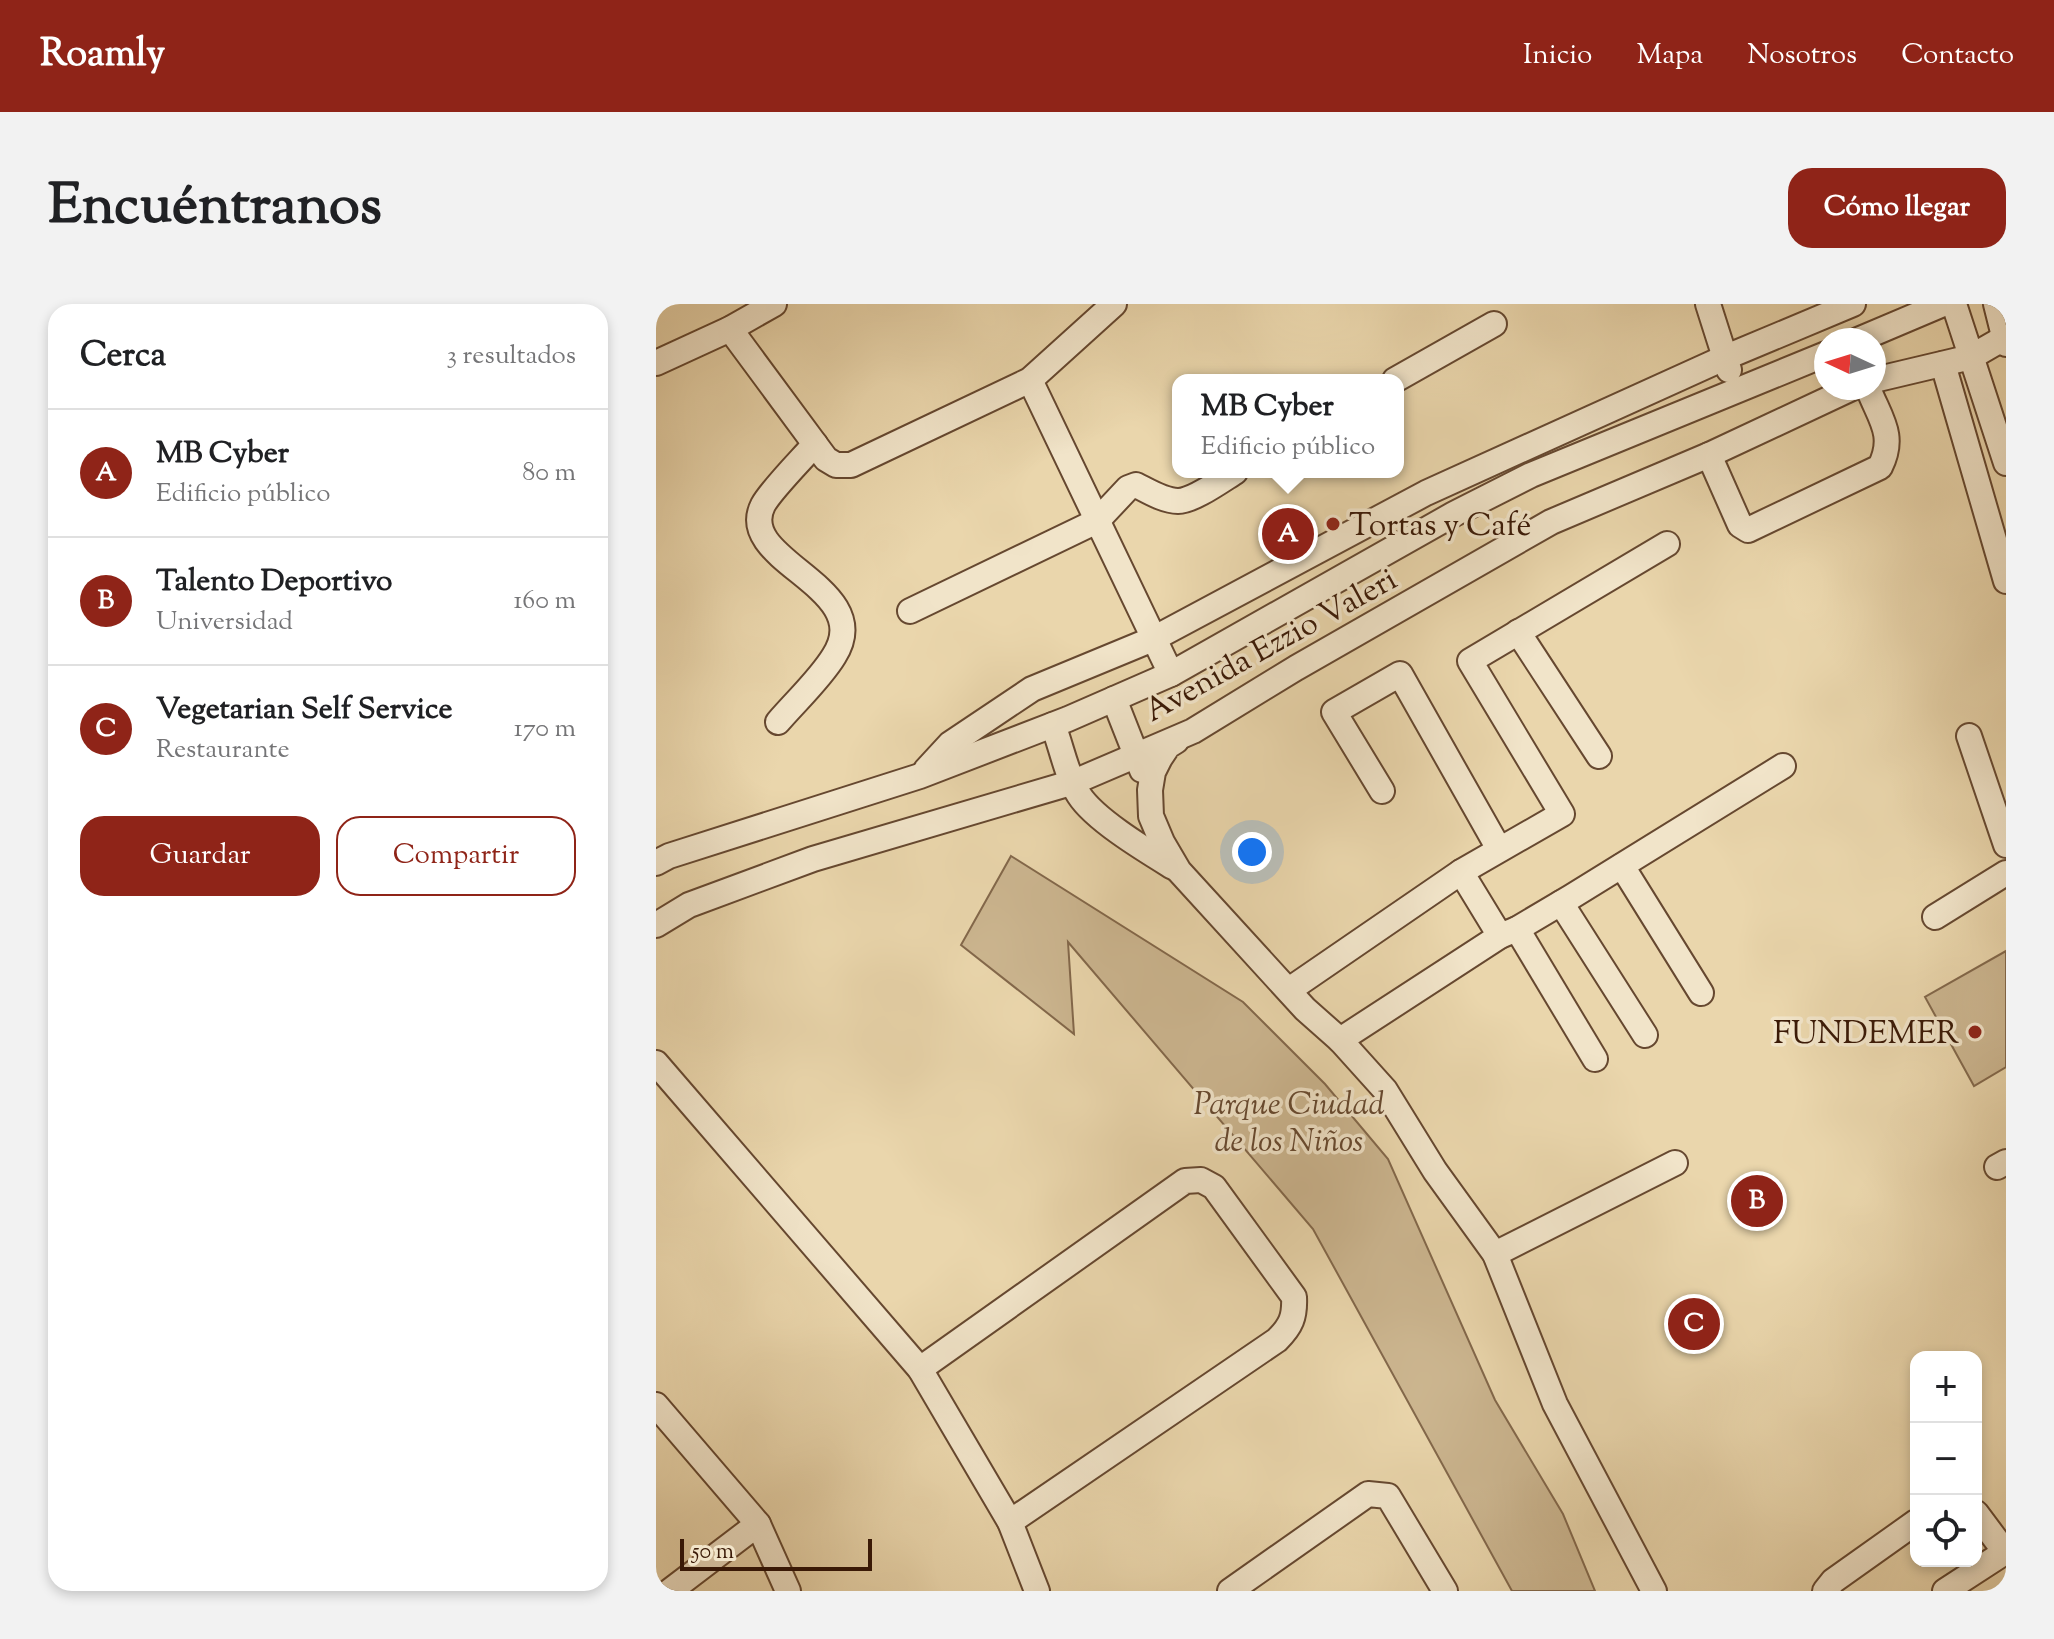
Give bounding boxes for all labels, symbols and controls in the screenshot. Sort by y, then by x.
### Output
text: Roamly [40,29,165,83]
text: Inicio [1523,36,1592,76]
text: Mapa [1636,36,1703,76]
text: Nosotros [1747,36,1857,76]
text: Contacto [1901,36,2014,76]
text: Encuéntranos [48,168,382,249]
button: Cómo llegar [1788,168,2006,248]
north arrow [1814,328,1886,400]
text: Cerca [80,332,166,381]
text: 3 resultados [447,338,576,375]
popup [1172,374,1404,478]
text: MB Cyber [1201,386,1334,429]
text: Edificio público [1201,429,1375,466]
text: MB Cyber [156,433,289,476]
text: A [95,455,117,492]
text: 80 m [522,455,576,492]
text: Edificio público [156,476,330,513]
pin: A [1262,504,1314,564]
place label: Tortas y Café [1349,504,1531,550]
marker: Tortas y Café [1324,515,1342,533]
street label: Avenida Ezzio Valeri [1137,558,1406,735]
text: Talento Deportivo [156,561,392,604]
text: B [98,583,114,620]
text: 160 m [513,583,576,620]
text: Universidad [156,604,293,641]
text: Vegetarian Self Service [156,689,453,732]
text: C [96,711,116,748]
text: 170 m [514,711,576,748]
text: Restaurante [156,732,290,769]
button: Guardar [80,816,320,896]
button: Compartir [336,816,576,896]
your location [1232,832,1272,872]
place label: FUNDEMER [1773,1012,1959,1058]
marker: FUNDEMER [1966,1023,1984,1041]
park label: Parque Ciudad de los Niños [1193,1083,1385,1166]
pin: B [1731,1171,1783,1231]
pin: C [1668,1294,1720,1354]
map controls [1910,1351,1982,1567]
button: + [1910,1351,1982,1423]
button: − [1910,1423,1982,1495]
button: locate [1910,1495,1982,1567]
scale bar [680,1535,872,1571]
text: 50 m [692,1537,734,1569]

